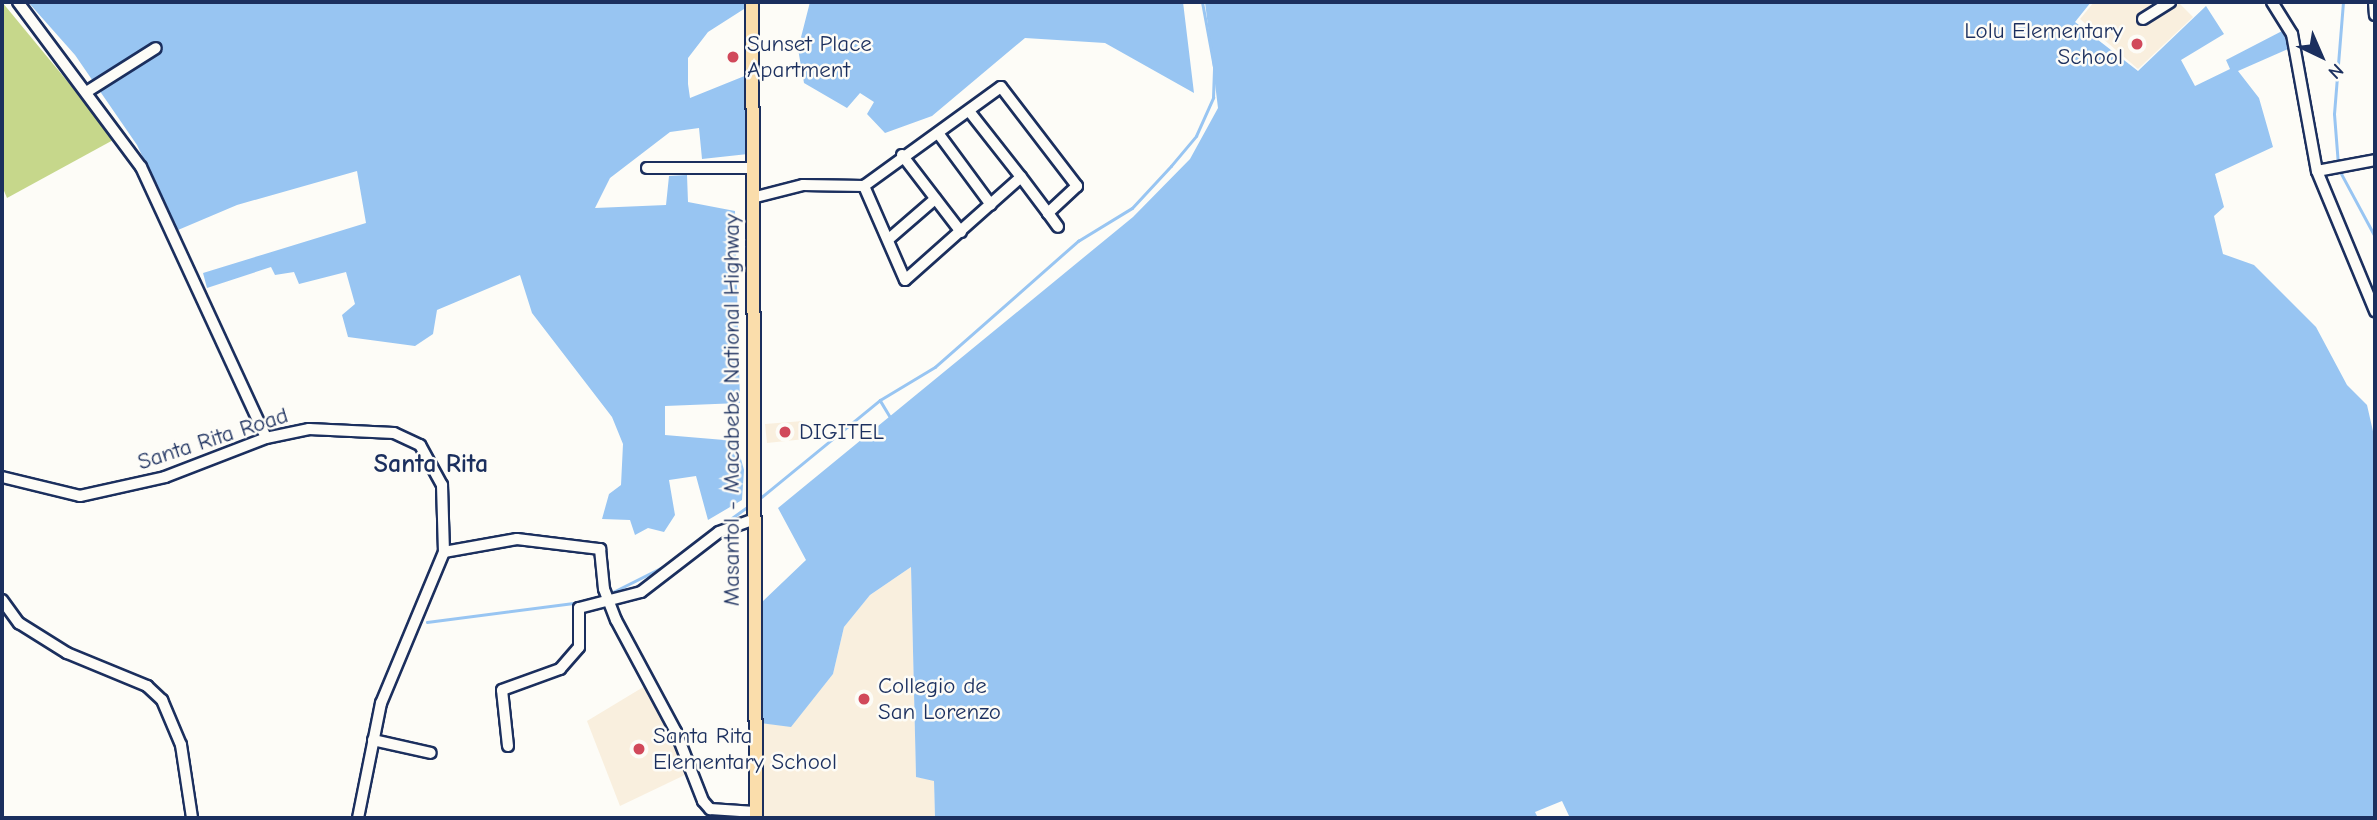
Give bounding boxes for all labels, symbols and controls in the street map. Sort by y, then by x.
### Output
place label: Lolu Elementary School [1964,17,2123,71]
north arrow [2286,21,2356,91]
place label: Sunset Place Apartment [747,30,872,84]
marker: Lolu Elementary School [2129,36,2145,52]
marker: Sunset Place Apartment [725,49,741,65]
text: N [2323,59,2348,83]
street label: Masantol - Macabebe National Highway [718,214,746,606]
street label: Santa Rita Road [134,402,292,476]
place label: DIGITEL [799,418,884,446]
marker: DIGITEL [777,424,793,440]
district label: Santa Rita [374,449,488,481]
place label: Collegio de San Lorenzo [878,672,1001,726]
marker: Collegio de San Lorenzo [856,691,872,707]
place label: Santa Rita Elementary School [653,722,837,776]
marker: Santa Rita Elementary School [631,741,647,757]

